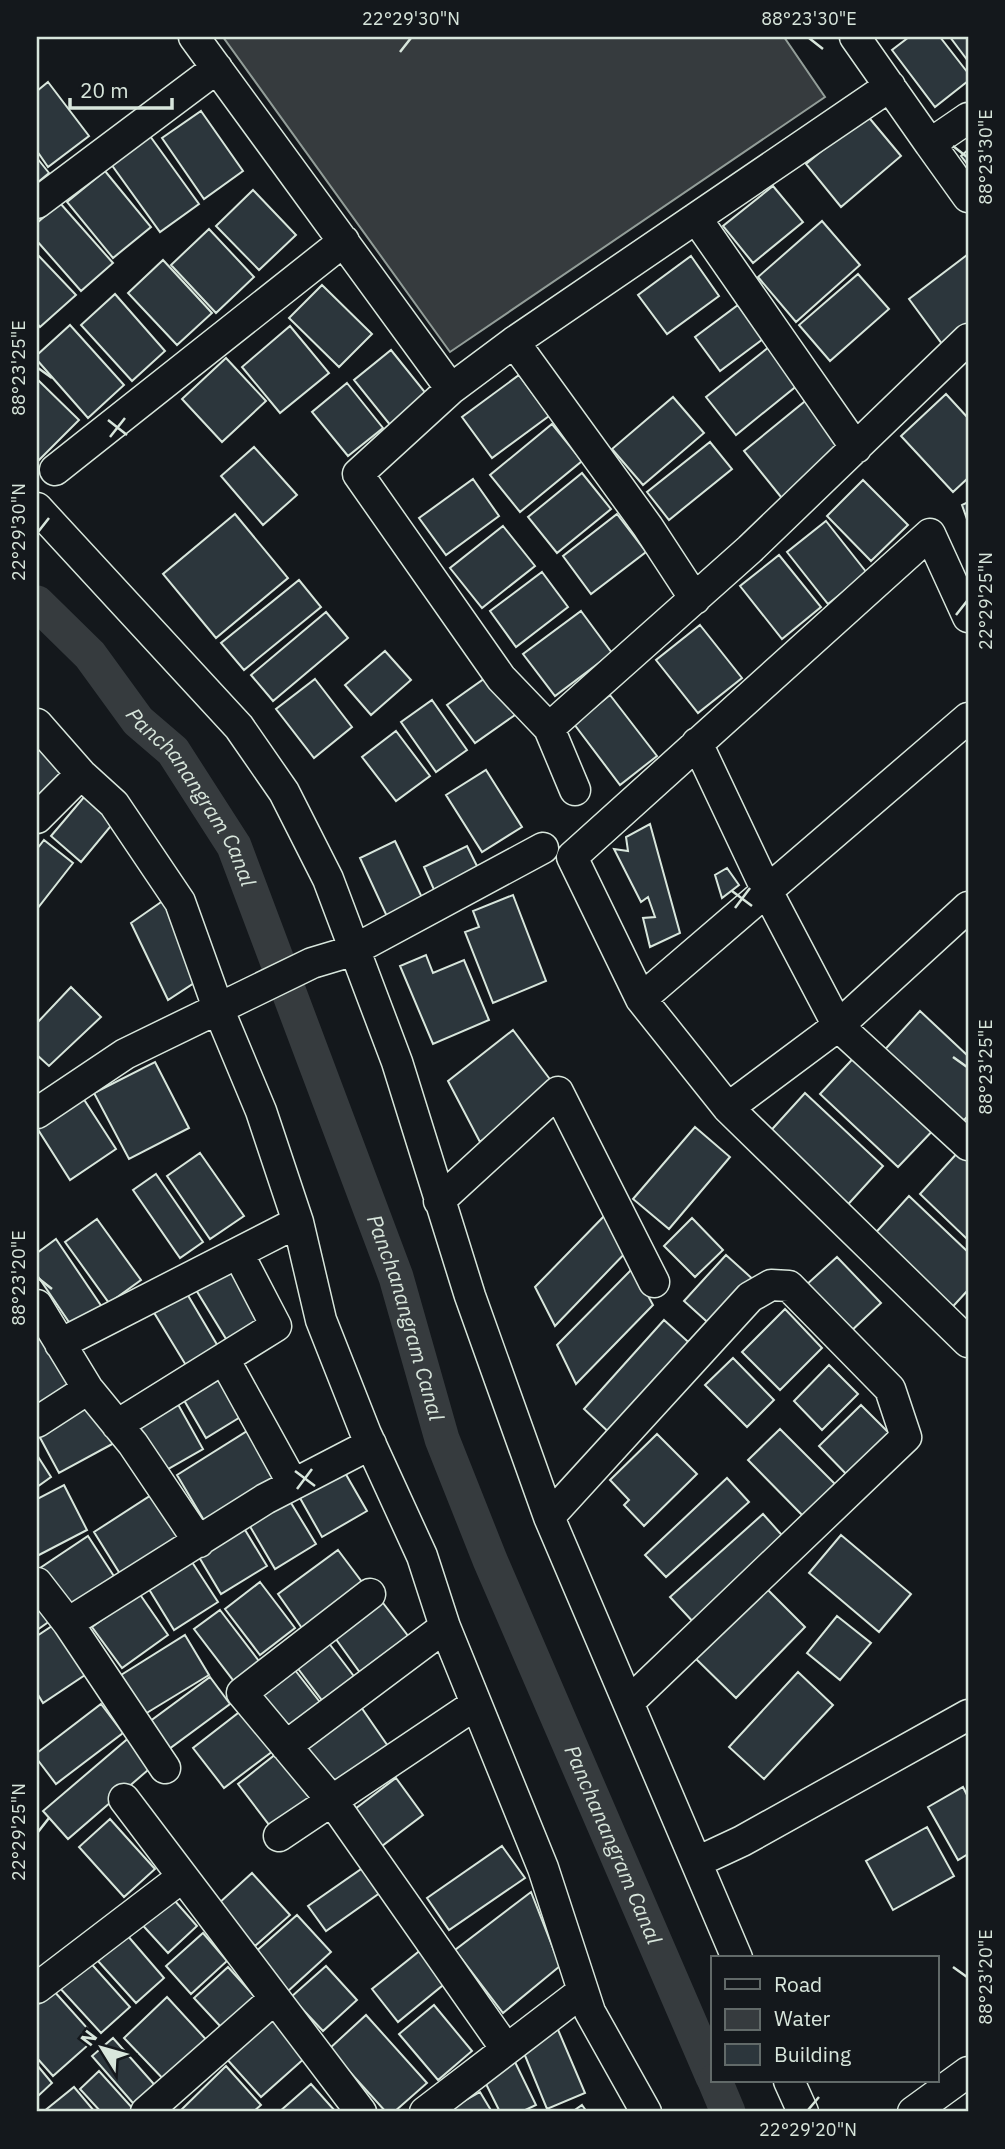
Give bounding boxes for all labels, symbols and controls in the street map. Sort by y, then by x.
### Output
text: 22°29'30"N [362,7,460,30]
text: 88°23'30"E [761,7,857,30]
scale bar [70,66,172,110]
text: 20 m [80,76,129,104]
text: 88°23'30"E [974,109,997,205]
text: 88°23'25"E [7,320,30,416]
text: 22°29'30"N [7,483,30,581]
text: 22°29'25"N [974,552,997,650]
water label: Panchanangram Canal [120,702,263,890]
text: 88°23'25"E [974,1019,997,1115]
water label: Panchanangram Canal [361,1211,451,1424]
text: 88°23'20"E [7,1230,30,1326]
water label: Panchanangram Canal [559,1741,669,1949]
text: 22°29'25"N [7,1783,30,1881]
text: 88°23'20"E [974,1929,997,2025]
legend [711,1956,939,2082]
text: Road [774,1970,822,1998]
text: Water [774,2004,831,2032]
north arrow [66,2012,136,2082]
text: N [75,2025,102,2050]
text: Building [774,2040,851,2068]
text: 22°29'20"N [759,2118,857,2141]

